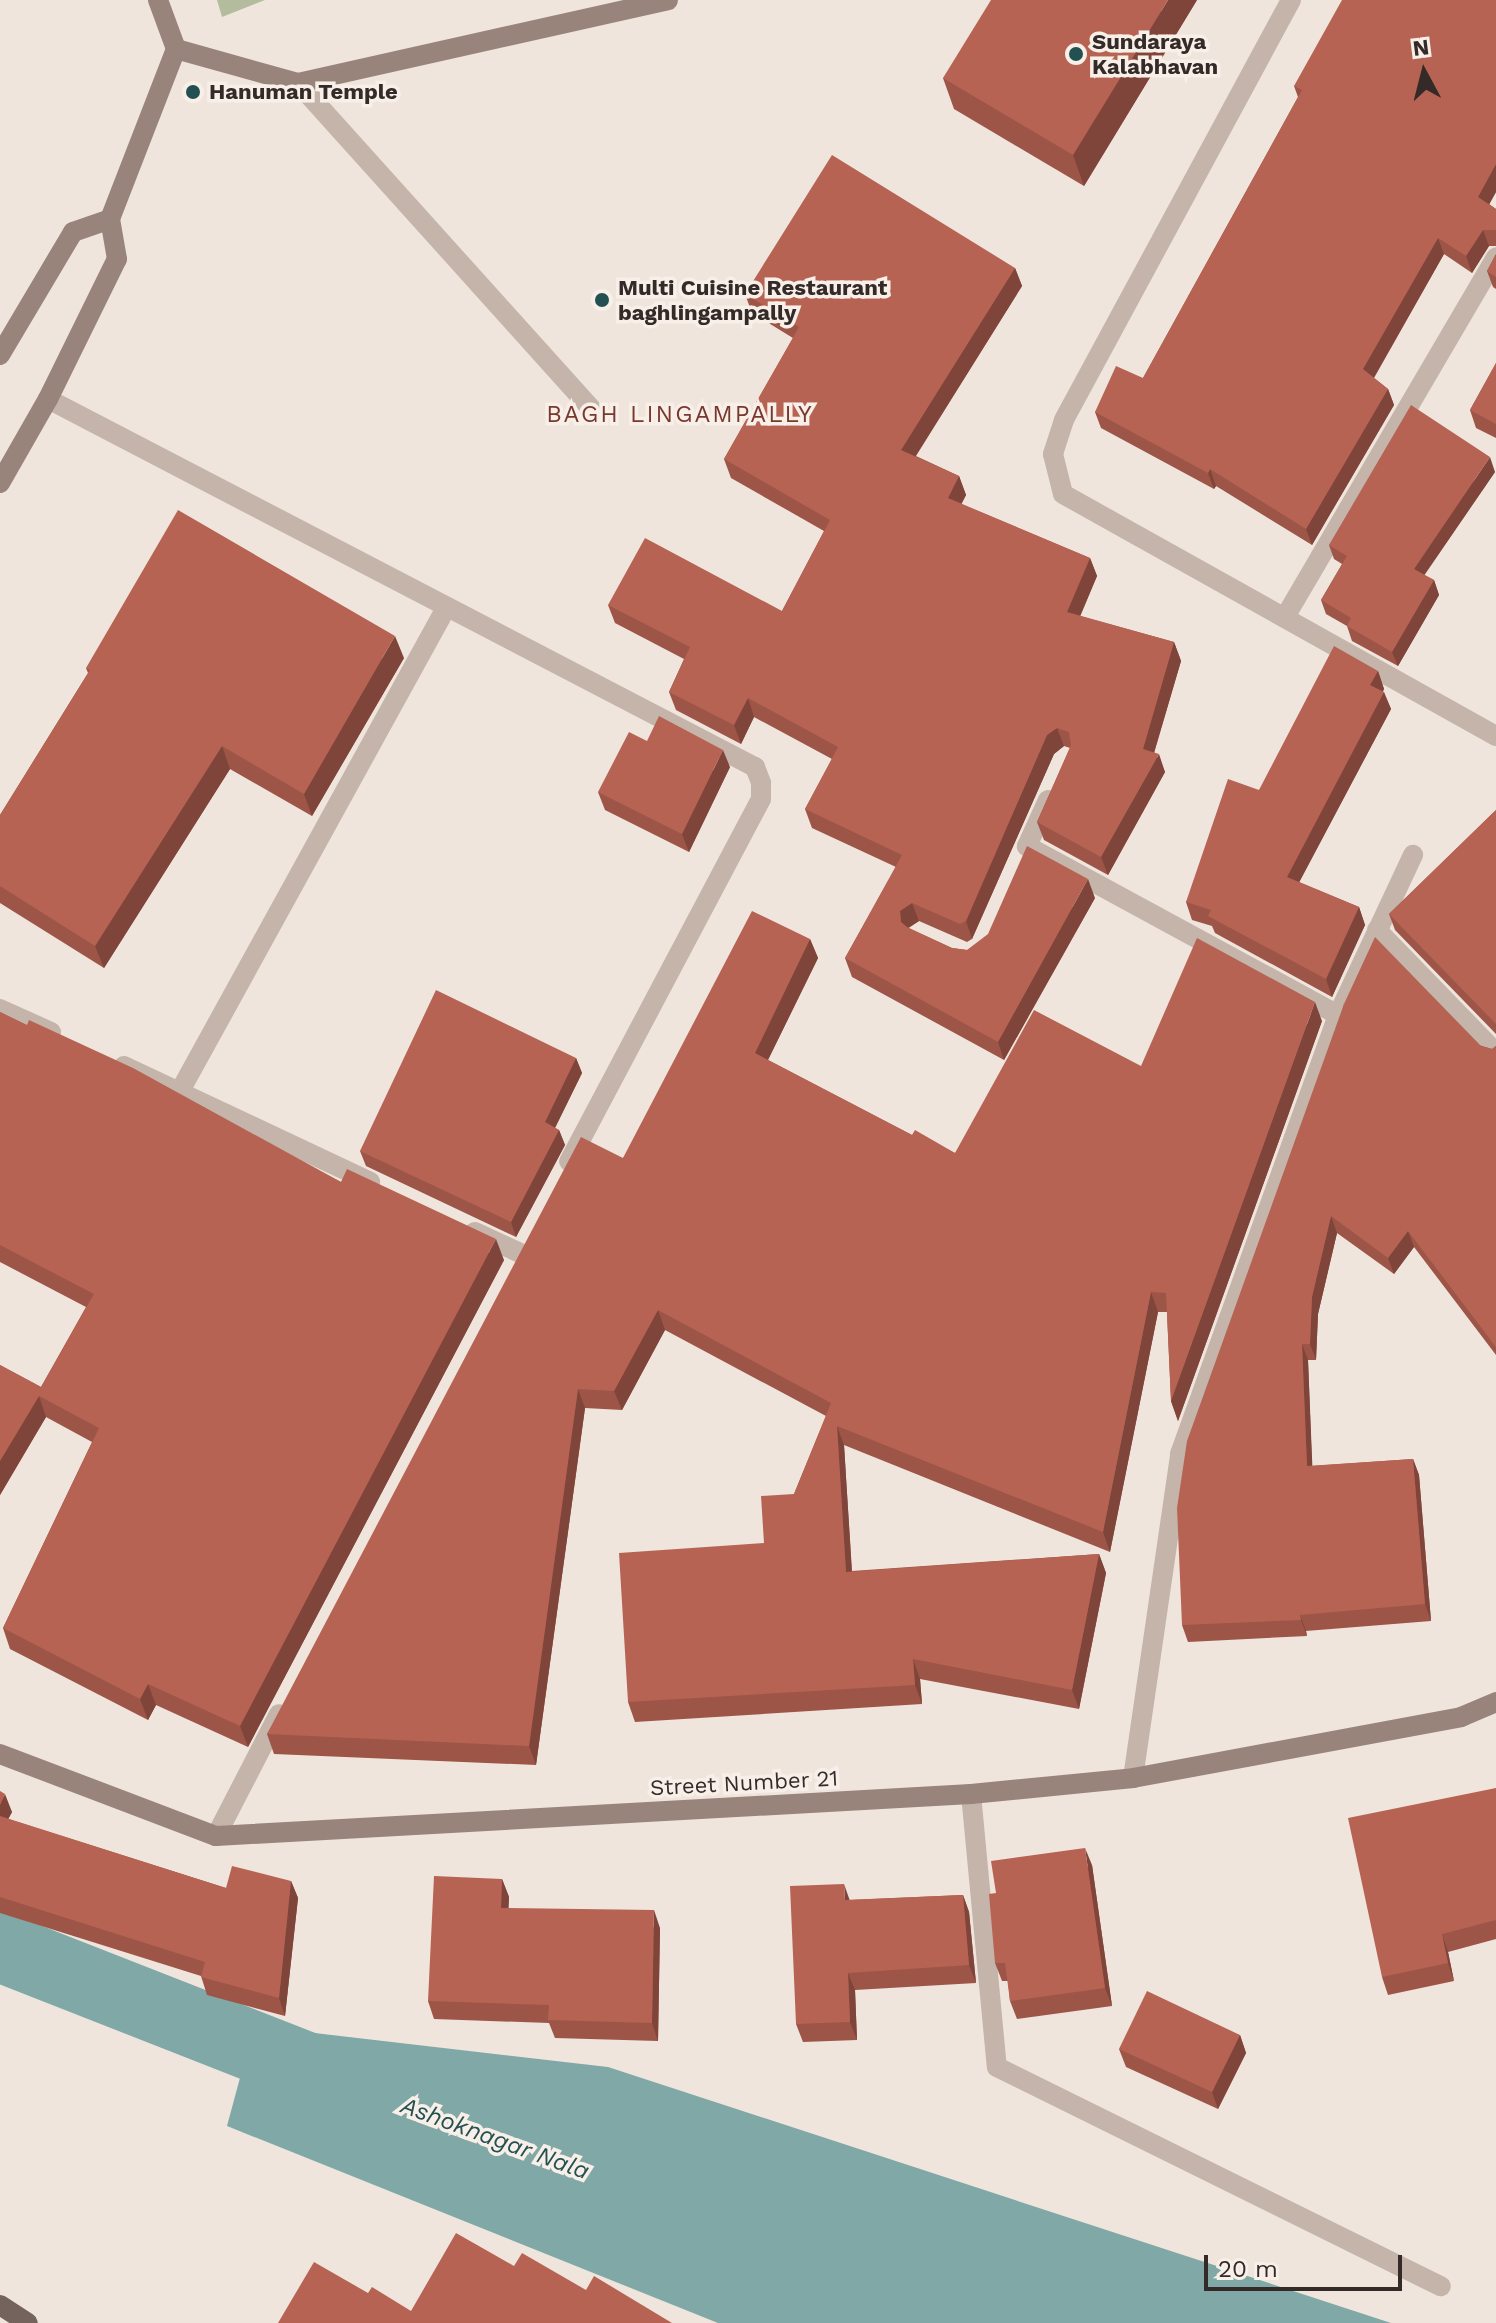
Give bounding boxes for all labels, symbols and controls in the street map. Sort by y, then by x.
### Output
place label: Sundaraya Kalabhavan [1092,28,1218,80]
north arrow [1384,32,1464,112]
text: N [1411,34,1431,61]
marker: Sundaraya Kalabhavan [1067,45,1085,63]
place label: Hanuman Temple [209,79,398,105]
marker: Hanuman Temple [184,83,202,101]
place label: Multi Cuisine Restaurant baghlingampally [618,274,887,326]
marker: Multi Cuisine Restaurant baghlingampally [593,291,611,309]
district label: BAGH LINGAMPALLY [546,401,814,429]
street label: Street Number 21 [649,1765,839,1801]
water label: Ashoknagar Nala [397,2091,593,2187]
scale bar [1208,2239,1406,2289]
text: 20 m [1218,2255,1278,2283]

